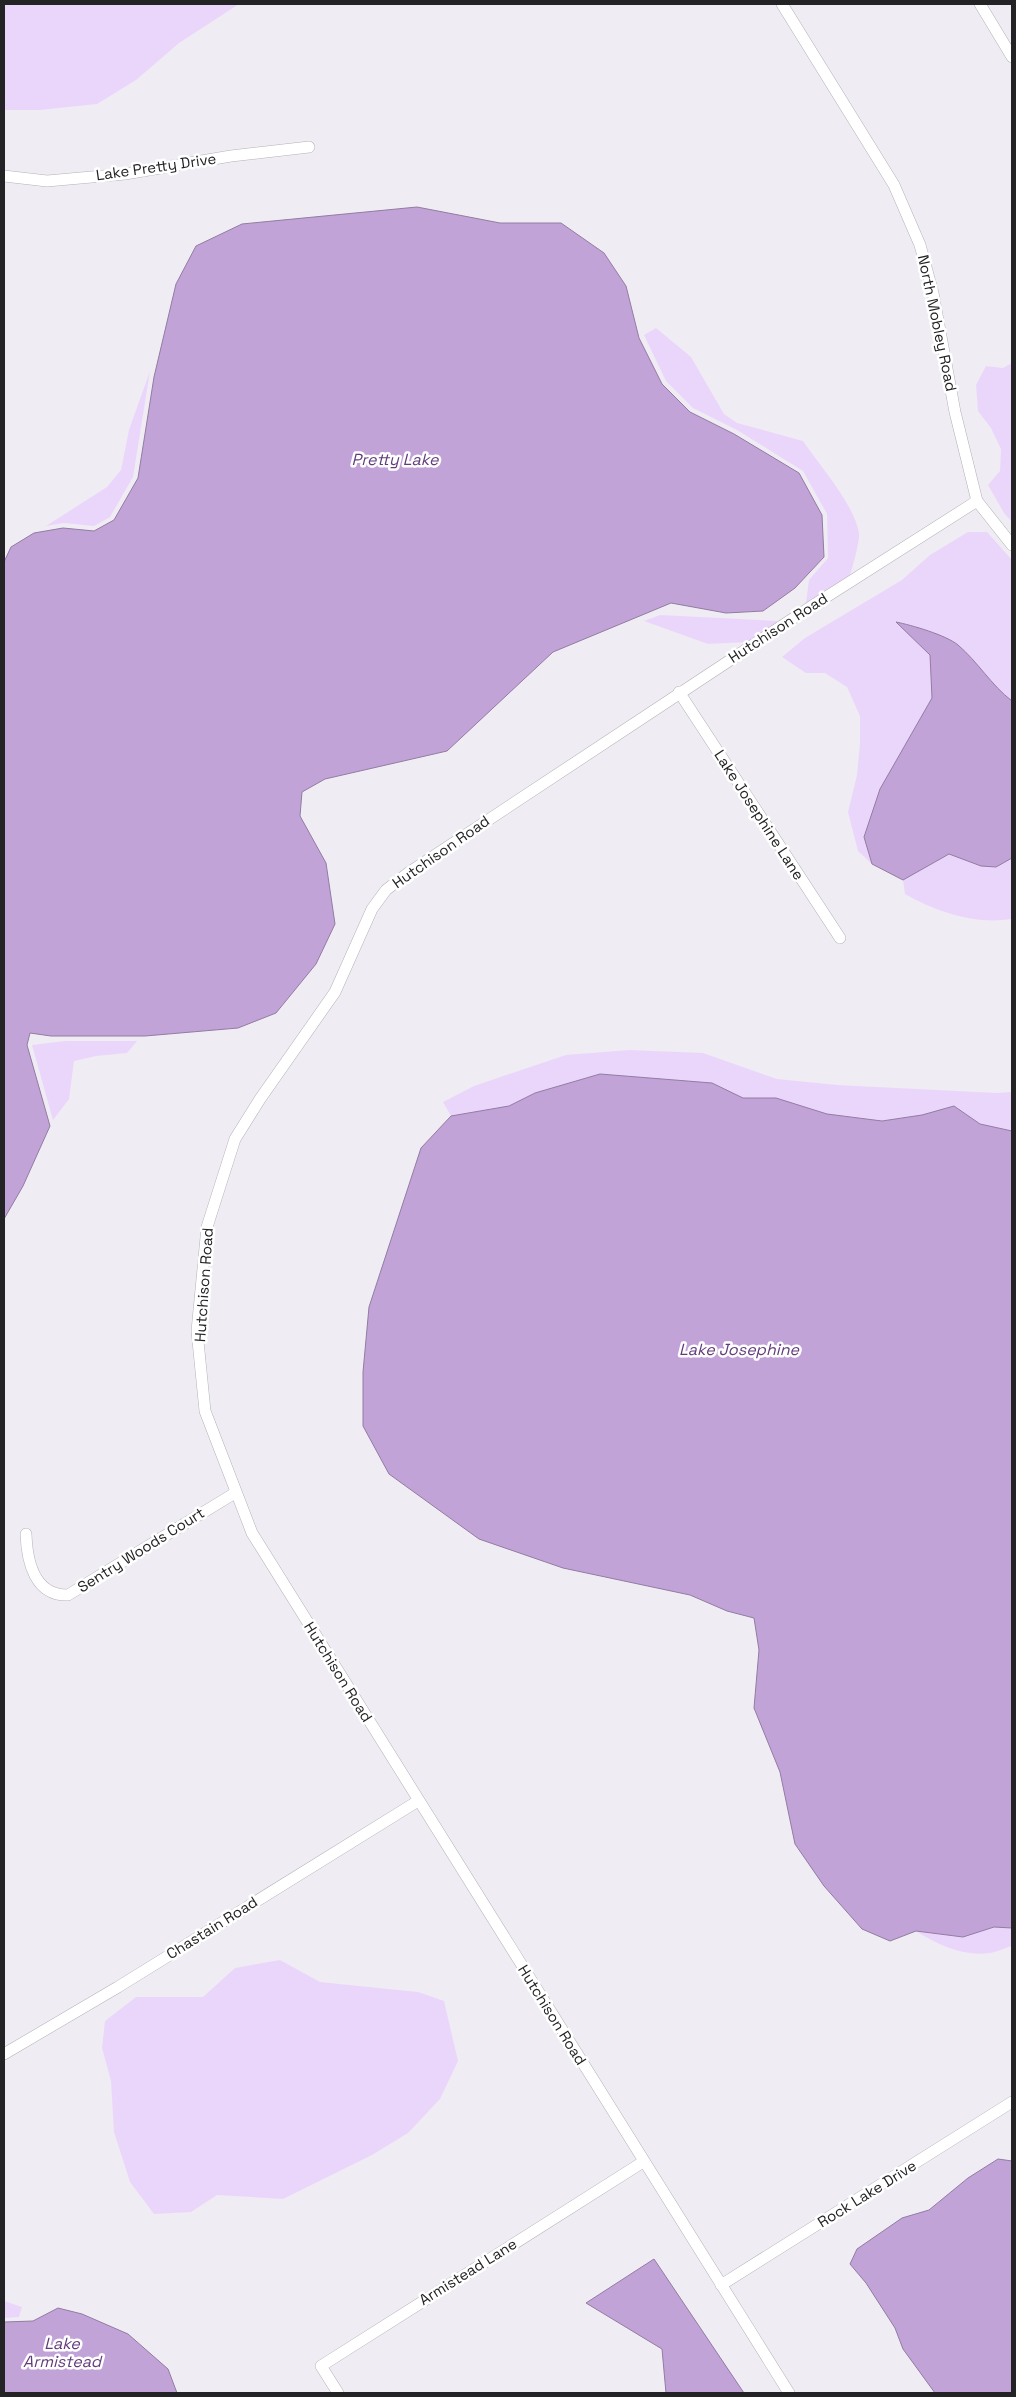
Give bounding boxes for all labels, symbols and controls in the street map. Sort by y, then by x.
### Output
street label: Lake Pretty Drive [95,149,217,184]
street label: North Mobley Road [914,253,961,393]
water label: Pretty Lake [352,449,439,470]
street label: Hutchison Road [725,588,831,667]
street label: Lake Josephine Lane [710,746,809,883]
street label: Hutchison Road [388,811,493,892]
street label: Hutchison Road [190,1227,217,1343]
water label: Lake Josephine [679,1339,799,1360]
street label: Sentry Woods Court [74,1503,208,1596]
street label: Hutchison Road [300,1618,377,1725]
street label: Chastain Road [163,1892,261,1963]
street label: Hutchison Road [514,1961,591,2068]
street label: Rock Lake Drive [814,2156,920,2232]
street label: Armistead Lane [415,2234,520,2309]
water label: Lake Armistead [23,2333,103,2372]

